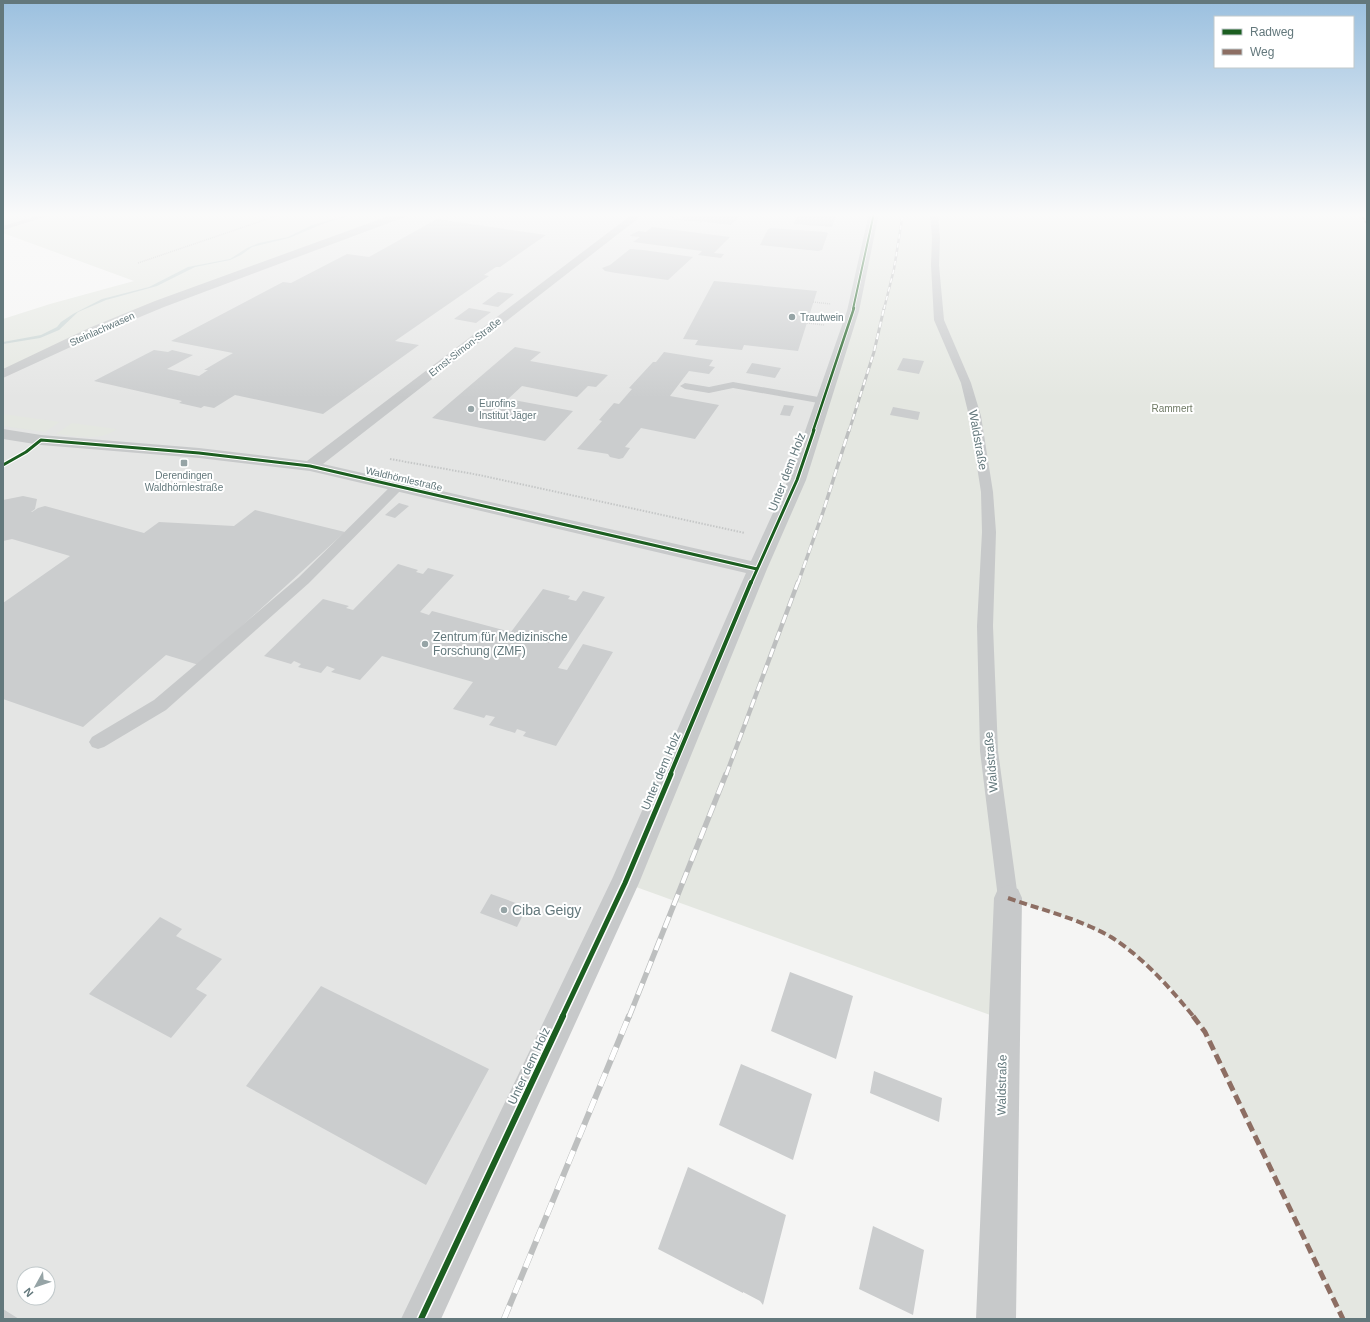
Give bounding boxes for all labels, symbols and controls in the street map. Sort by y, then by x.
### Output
legend [1214,16,1354,68]
text: Radweg [1250,25,1294,39]
text: Weg [1250,45,1274,59]
street label: Steinlachwasen [68,310,136,348]
marker: Trautwein [787,312,797,322]
place label: Trautwein [800,312,844,323]
street label: Ernst-Simon-Straße [427,315,504,379]
place label: Eurofins Institut Jäger [479,398,537,421]
park label: Rammert [1151,403,1193,414]
marker: Eurofins Institut Jäger [466,404,476,414]
street label: Waldstraße [966,409,990,472]
street label: Unter dem Holz [766,431,808,513]
marker: Derendingen Waldhörnlestraße [179,458,189,468]
street label: Waldhörnlestraße [364,465,444,493]
place label: Derendingen Waldhörnlestraße [145,470,224,493]
place label: Zentrum für Medizinische Forschung (ZMF) [433,630,568,658]
marker: Zentrum für Medizinische Forschung (ZMF) [420,639,430,649]
street label: Unter dem Holz [638,730,684,812]
street label: Waldstraße [981,731,1001,793]
place label: Ciba Geigy [512,902,581,918]
marker: Ciba Geigy [499,905,509,915]
street label: Unter dem Holz [505,1025,553,1107]
street label: Waldstraße [994,1054,1010,1116]
north arrow [16,1266,56,1306]
text: N [21,1285,35,1299]

